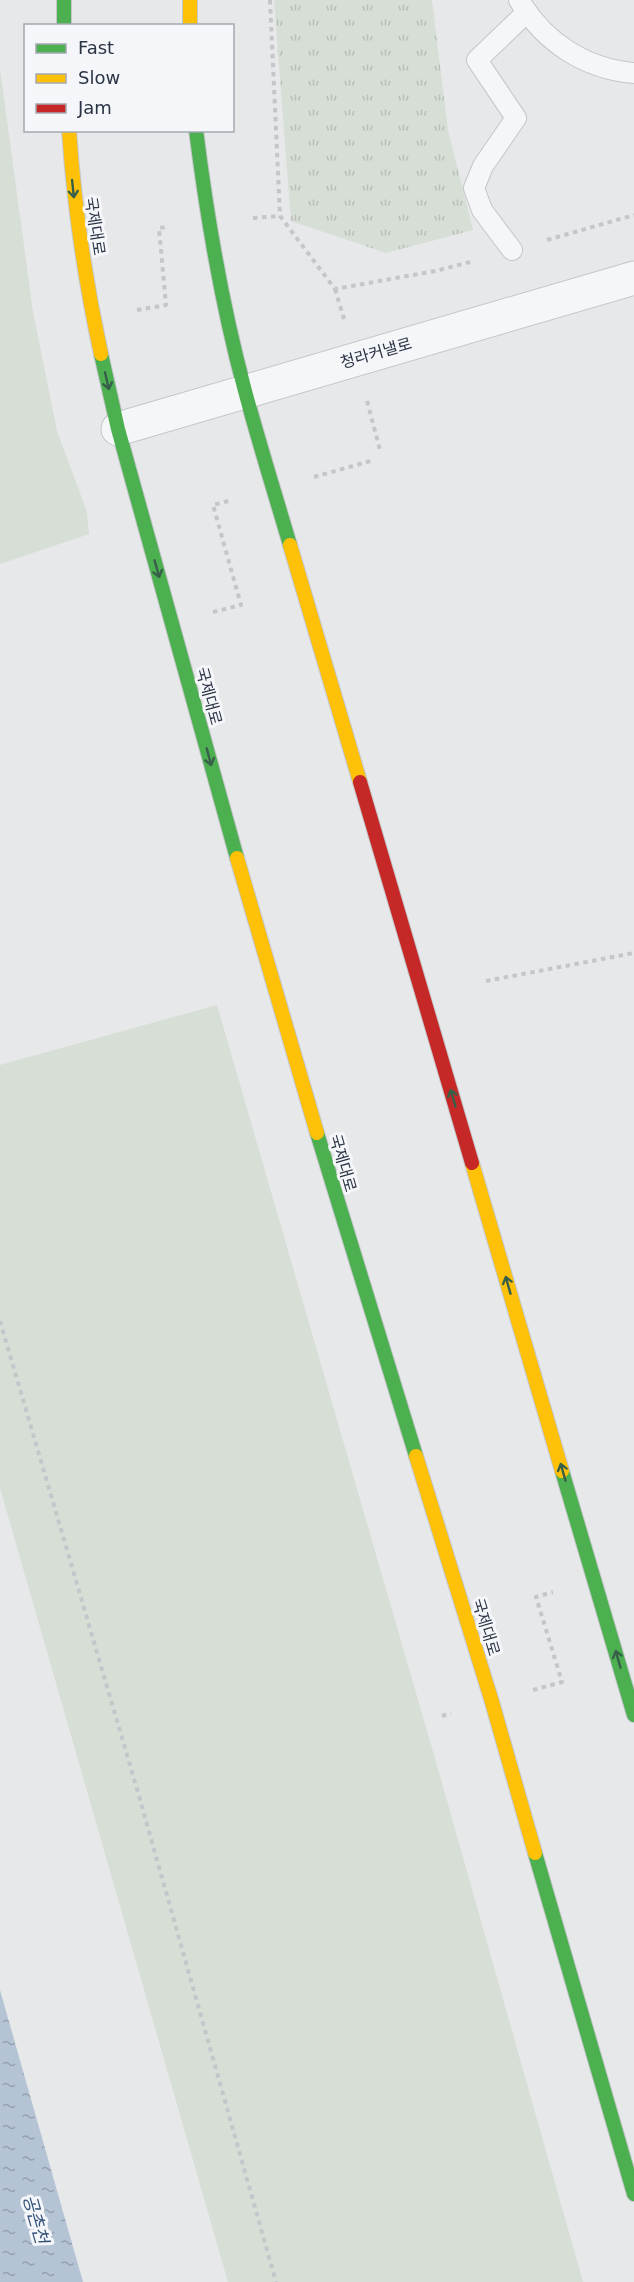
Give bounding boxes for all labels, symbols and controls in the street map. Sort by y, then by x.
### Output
legend [24,24,234,132]
text: Fast [78,37,114,58]
text: Slow [78,67,120,88]
text: Jam [77,97,112,118]
one-way arrow [68,178,79,198]
street label: 국제대로 [81,195,109,257]
street label: 청라커낼로 [338,334,414,372]
one-way arrow [102,371,114,390]
one-way arrow [152,559,163,578]
street label: 국제대로 [192,665,226,727]
one-way arrow [204,747,215,766]
one-way arrow [447,1089,458,1108]
street label: 국제대로 [326,1132,360,1194]
one-way arrow [502,1276,513,1295]
one-way arrow [557,1463,568,1482]
street label: 국제대로 [468,1596,504,1658]
one-way arrow [612,1650,623,1669]
water label: 공촌천 [19,2192,54,2248]

